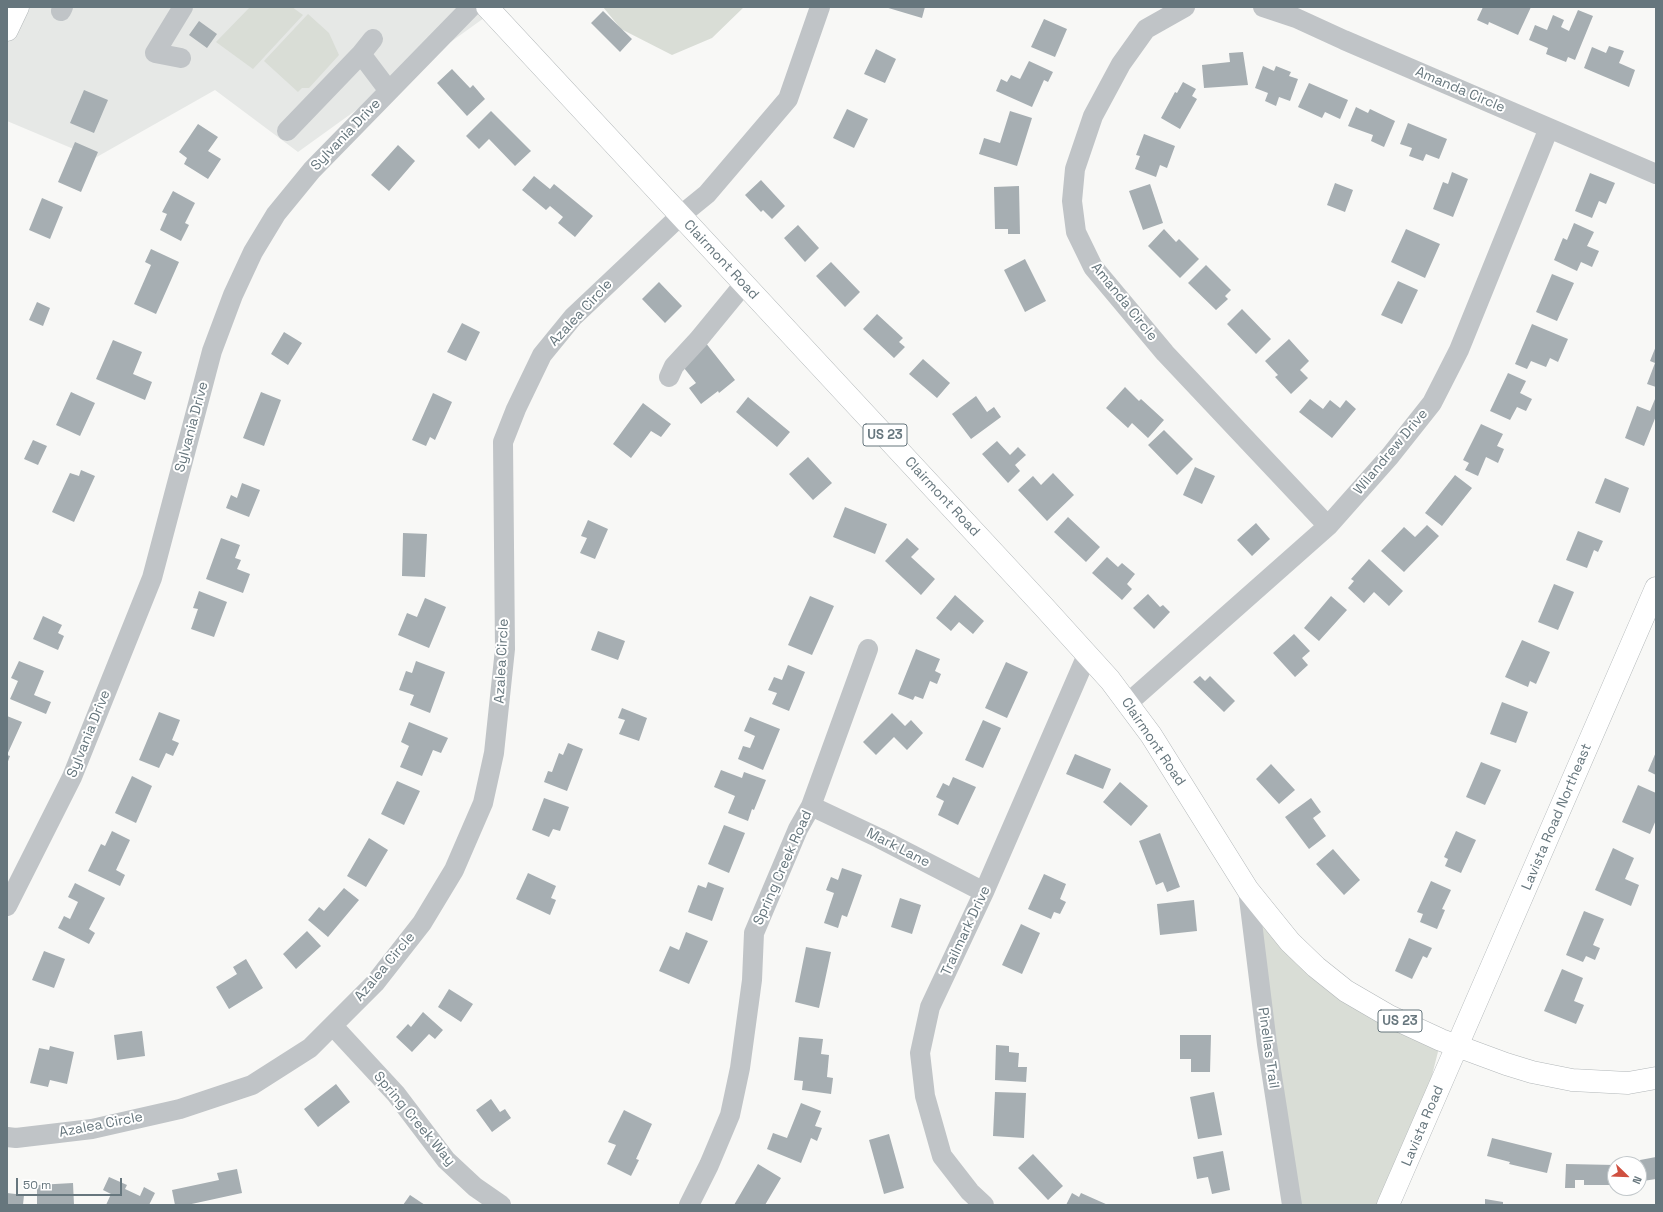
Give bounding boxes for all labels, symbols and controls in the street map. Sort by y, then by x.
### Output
street label: Amanda Circle [1413,64,1507,116]
street label: Sylvania Drive [308,96,384,174]
street label: Clairmont Road [680,217,762,303]
street label: Amanda Circle [1087,260,1161,344]
street label: Azalea Circle [546,276,616,350]
street label: Sylvania Drive [172,380,212,474]
street label: Wilandrew Drive [1350,406,1432,498]
road number: US 23 [863,424,907,446]
street label: Clairmont Road [901,454,983,540]
street label: Azalea Circle [491,618,513,704]
street label: Sylvania Drive [64,688,114,780]
street label: Clairmont Road [1117,695,1189,789]
street label: Lavista Road Northeast [1518,741,1596,893]
street label: Spring Creek Road [750,808,816,928]
street label: Mark Lane [863,825,933,871]
street label: Trailmark Drive [938,883,994,979]
street label: Azalea Circle [351,929,419,1005]
street label: Pinellas Trail [1254,1006,1282,1090]
road number: US 23 [1378,1010,1422,1032]
street label: Spring Creek Way [370,1069,458,1169]
street label: Lavista Road [1398,1083,1448,1169]
street label: Azalea Circle [58,1109,144,1141]
north arrow [1607,1156,1647,1196]
scale bar [18,1170,124,1196]
text: N [1629,1174,1645,1186]
text: 50 m [23,1177,51,1193]

